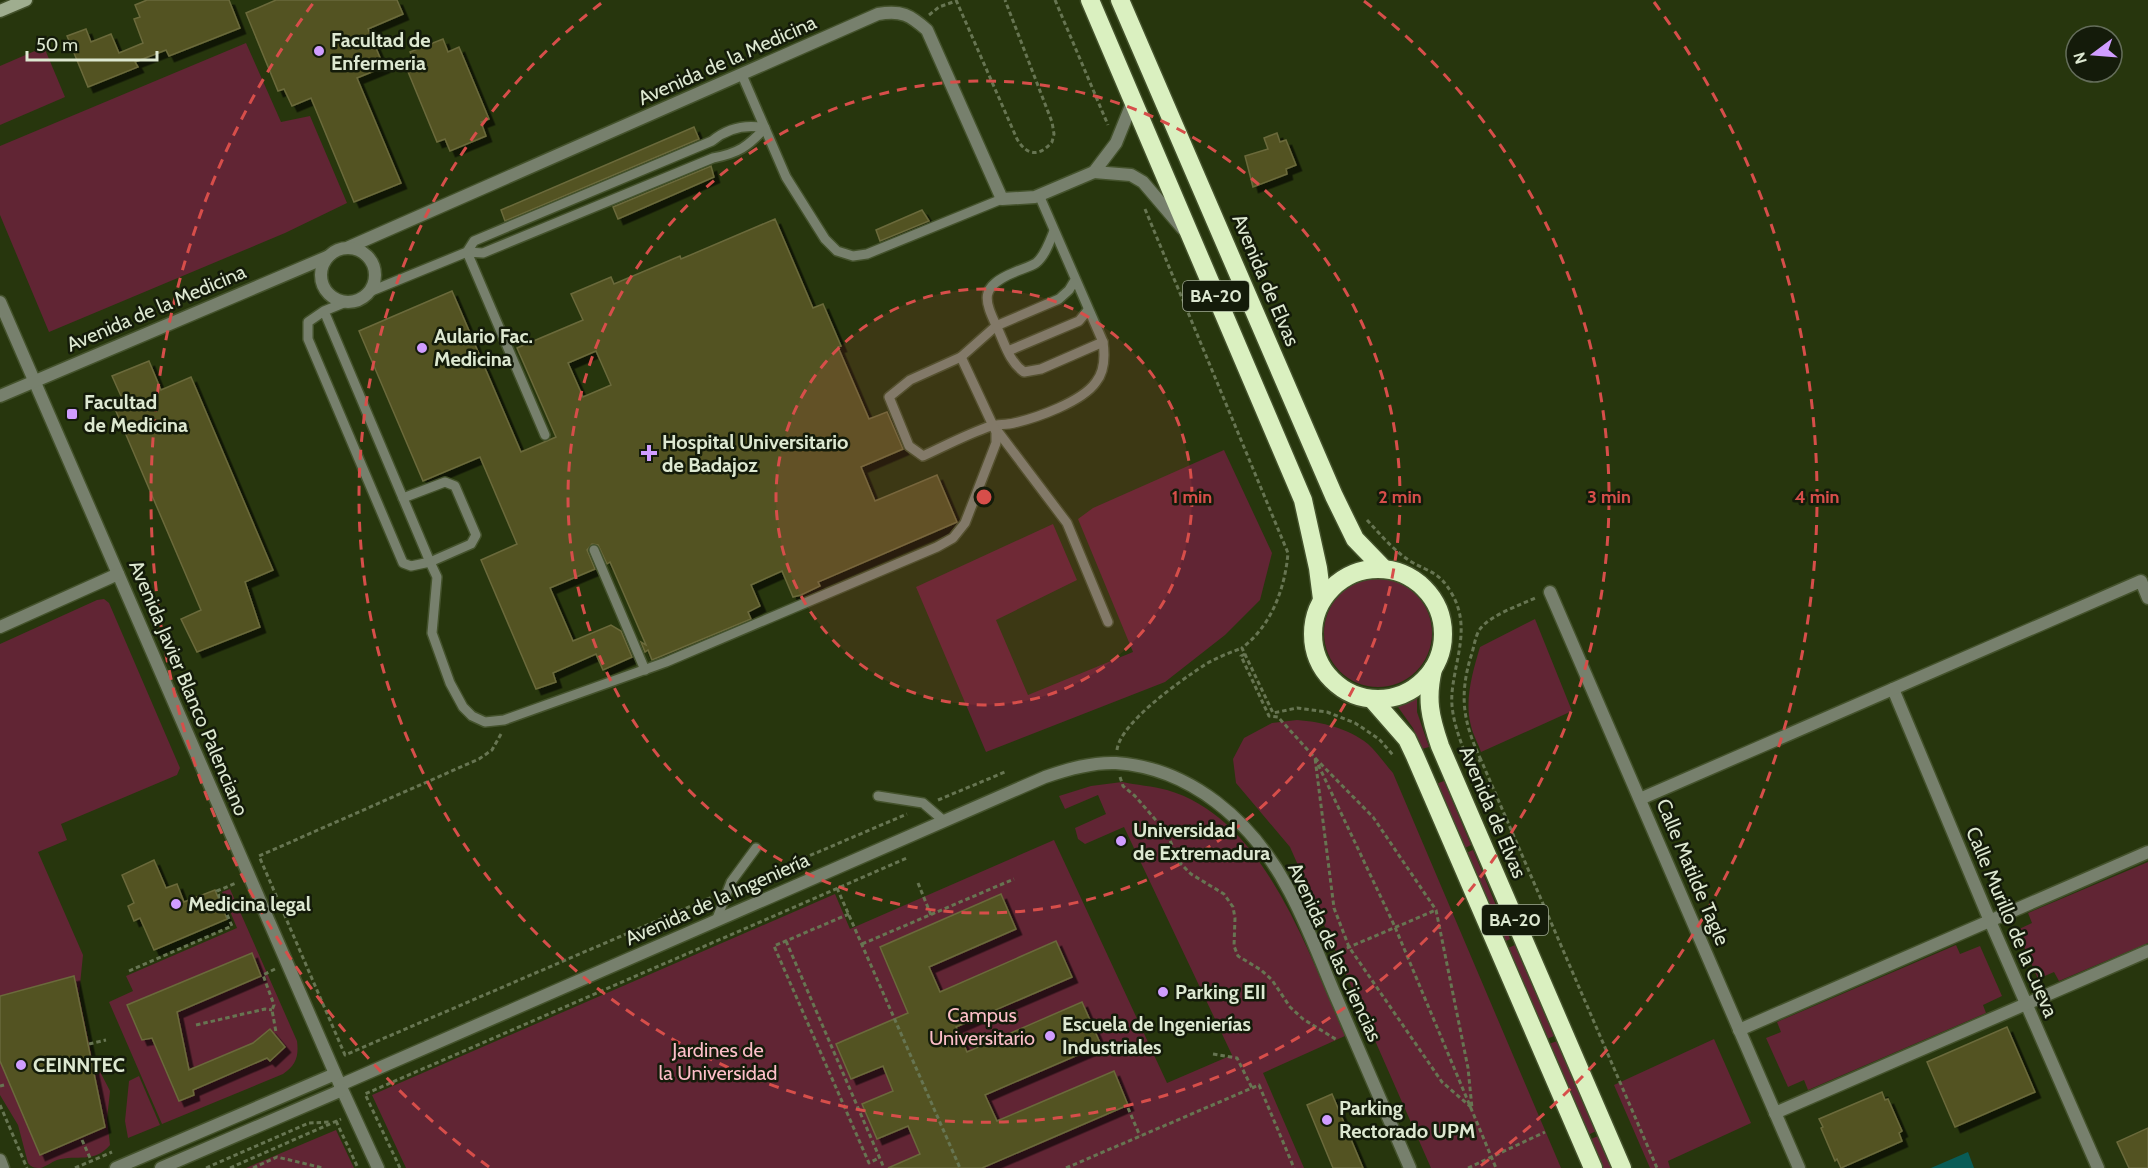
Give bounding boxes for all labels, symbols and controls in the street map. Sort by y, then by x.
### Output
street label: Avenida de la Medicina [634,10,820,110]
scale bar [27,24,158,62]
north arrow [2064,24,2124,84]
place label: Facultad de Enfermeria [331,28,430,75]
text: 50 m [36,34,78,56]
marker: Facultad de Enfermeria [312,44,326,58]
text: N [2069,50,2091,66]
street label: Avenida de Elvas [1227,210,1305,350]
street label: Avenida de la Medicina [63,259,250,357]
road number: BA-20 [1183,281,1249,311]
place label: Aulario Fac. Medicina [434,324,533,371]
marker: Aulario Fac. Medicina [415,341,429,355]
place label: Facultad de Medicina [84,390,188,437]
marker: Facultad de Medicina [65,407,79,421]
place label: Hospital Universitario de Badajoz [662,430,848,477]
marker: Hospital Universitario de Badajoz [640,444,658,462]
text: 1 min [1172,486,1212,508]
text: 2 min [1378,486,1422,508]
text: 3 min [1587,486,1631,508]
text: 4 min [1794,486,1840,508]
centre of rings [974,487,994,507]
street label: Avenida Javier Blanco Palenciano [124,557,254,819]
street label: Avenida de Elvas [1454,742,1532,882]
street label: Calle Matilde Tagle [1651,795,1735,949]
place label: Universidad de Extremadura [1133,818,1270,865]
street label: Calle Murillo de la Cueva [1961,823,2063,1021]
marker: Universidad de Extremadura [1114,834,1128,848]
street label: Avenida de la Ingeniería [621,847,813,950]
street label: Avenida de las Ciencias [1283,859,1387,1045]
place label: Medicina legal [188,892,311,916]
marker: Medicina legal [169,897,183,911]
road number: BA-20 [1482,905,1548,935]
place label: Parking EII [1175,980,1266,1004]
marker: Parking EII [1156,985,1170,999]
park label: Campus Universitario [929,1003,1035,1050]
place label: Escuela de Ingenierías Industriales [1062,1012,1251,1059]
marker: Escuela de Ingenierías Industriales [1043,1029,1057,1043]
park label: Jardines de la Universidad [659,1038,777,1085]
place label: CEINNTEC [33,1053,125,1077]
marker: CEINNTEC [14,1058,28,1072]
place label: Parking Rectorado UPM [1339,1096,1475,1143]
marker: Parking Rectorado UPM [1320,1113,1334,1127]

